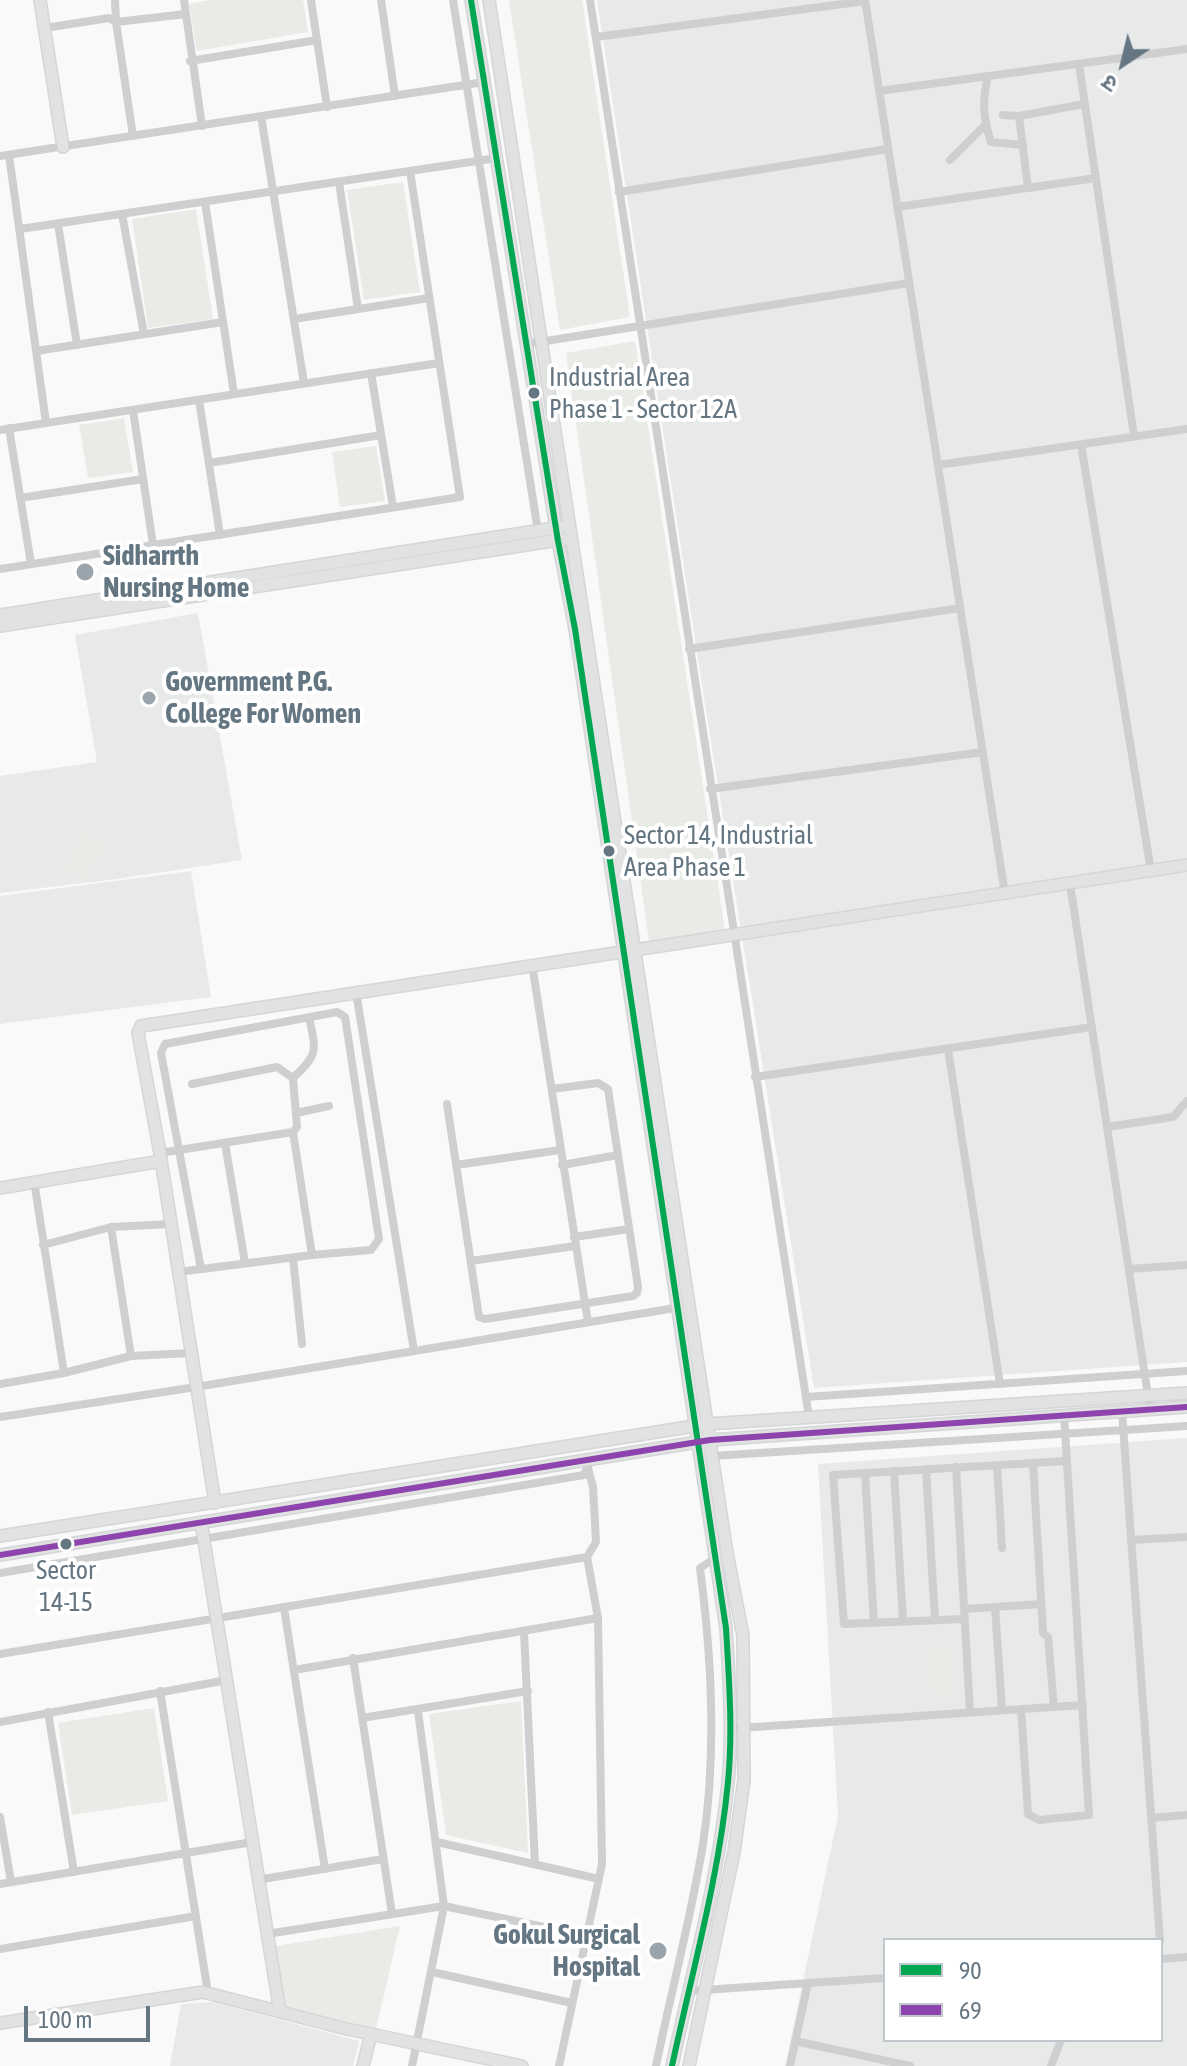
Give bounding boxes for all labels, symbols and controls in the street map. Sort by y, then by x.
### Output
north arrow [1083,24,1163,104]
text: उ [1097,69,1122,98]
place label: Industrial Area Phase 1 - Sector 12A [549,362,737,424]
marker: Industrial Area Phase 1 - Sector 12A [526,385,542,401]
place label: Sidharrth Nursing Home [103,539,249,605]
marker: Sidharrth Nursing Home [74,561,96,583]
place label: Government P.G. College For Women [165,665,361,731]
marker: Government P.G. College For Women [140,689,158,707]
place label: Sector 14, Industrial Area Phase 1 [624,820,813,882]
marker: Sector 14, Industrial Area Phase 1 [601,843,617,859]
marker: Sector 14-15 [58,1536,74,1552]
place label: Sector 14-15 [36,1555,96,1616]
place label: Gokul Surgical Hospital [493,1918,640,1984]
legend [883,1938,1163,2042]
marker: Gokul Surgical Hospital [647,1940,669,1962]
text: 90 [959,1957,982,1984]
scale bar [28,1990,154,2040]
text: 69 [959,1997,982,2024]
text: 100 m [38,2006,92,2033]

